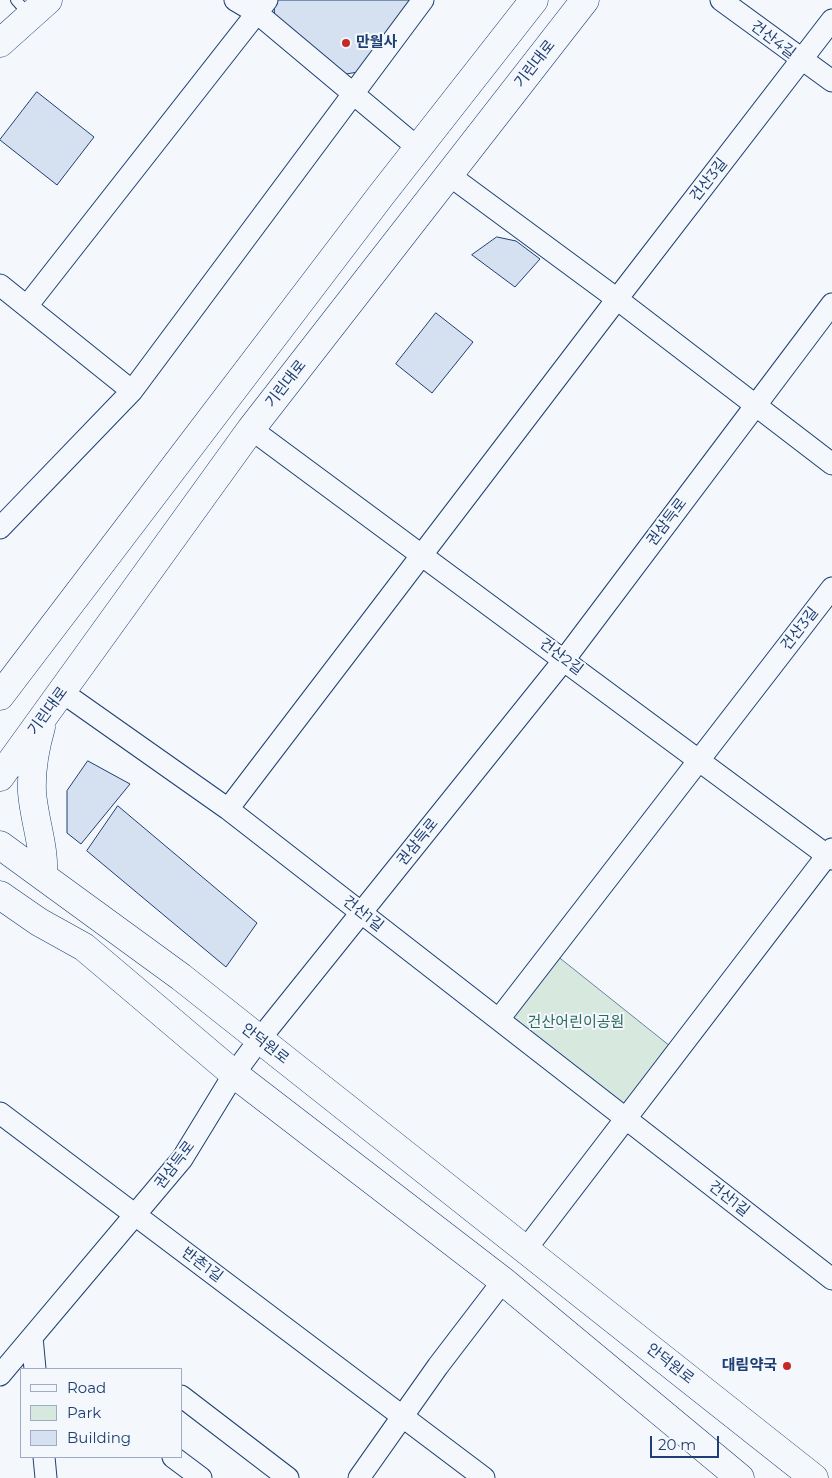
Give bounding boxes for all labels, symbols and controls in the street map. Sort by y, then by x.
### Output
street label: 건산4길 [747,17,799,63]
place label: 만월사 [356,34,397,52]
marker: 만월사 [340,37,352,49]
street label: 기린대로 [511,37,559,91]
street label: 건산3길 [687,155,731,205]
street label: 기린대로 [262,357,310,411]
street label: 권삼득로 [643,495,691,549]
street label: 건산3길 [778,604,822,654]
street label: 건산2길 [536,635,586,679]
street label: 기린대로 [24,683,72,739]
street label: 권삼득로 [394,815,442,869]
street label: 건산1길 [339,892,387,936]
park label: 건산어린이공원 [528,1014,624,1032]
street label: 안덕원로 [238,1020,292,1068]
street label: 권삼득로 [151,1138,199,1192]
street label: 건산1길 [705,1177,753,1221]
street label: 반촌1길 [178,1244,226,1286]
street label: 안덕원로 [643,1340,697,1388]
place label: 대림약국 [722,1357,777,1375]
marker: 대림약국 [781,1360,793,1372]
legend [20,1368,182,1458]
text: Road [67,1378,106,1397]
text: Park [67,1403,101,1422]
scale bar [652,1426,721,1458]
text: Building [67,1428,131,1447]
text: 20 m [658,1435,696,1454]

